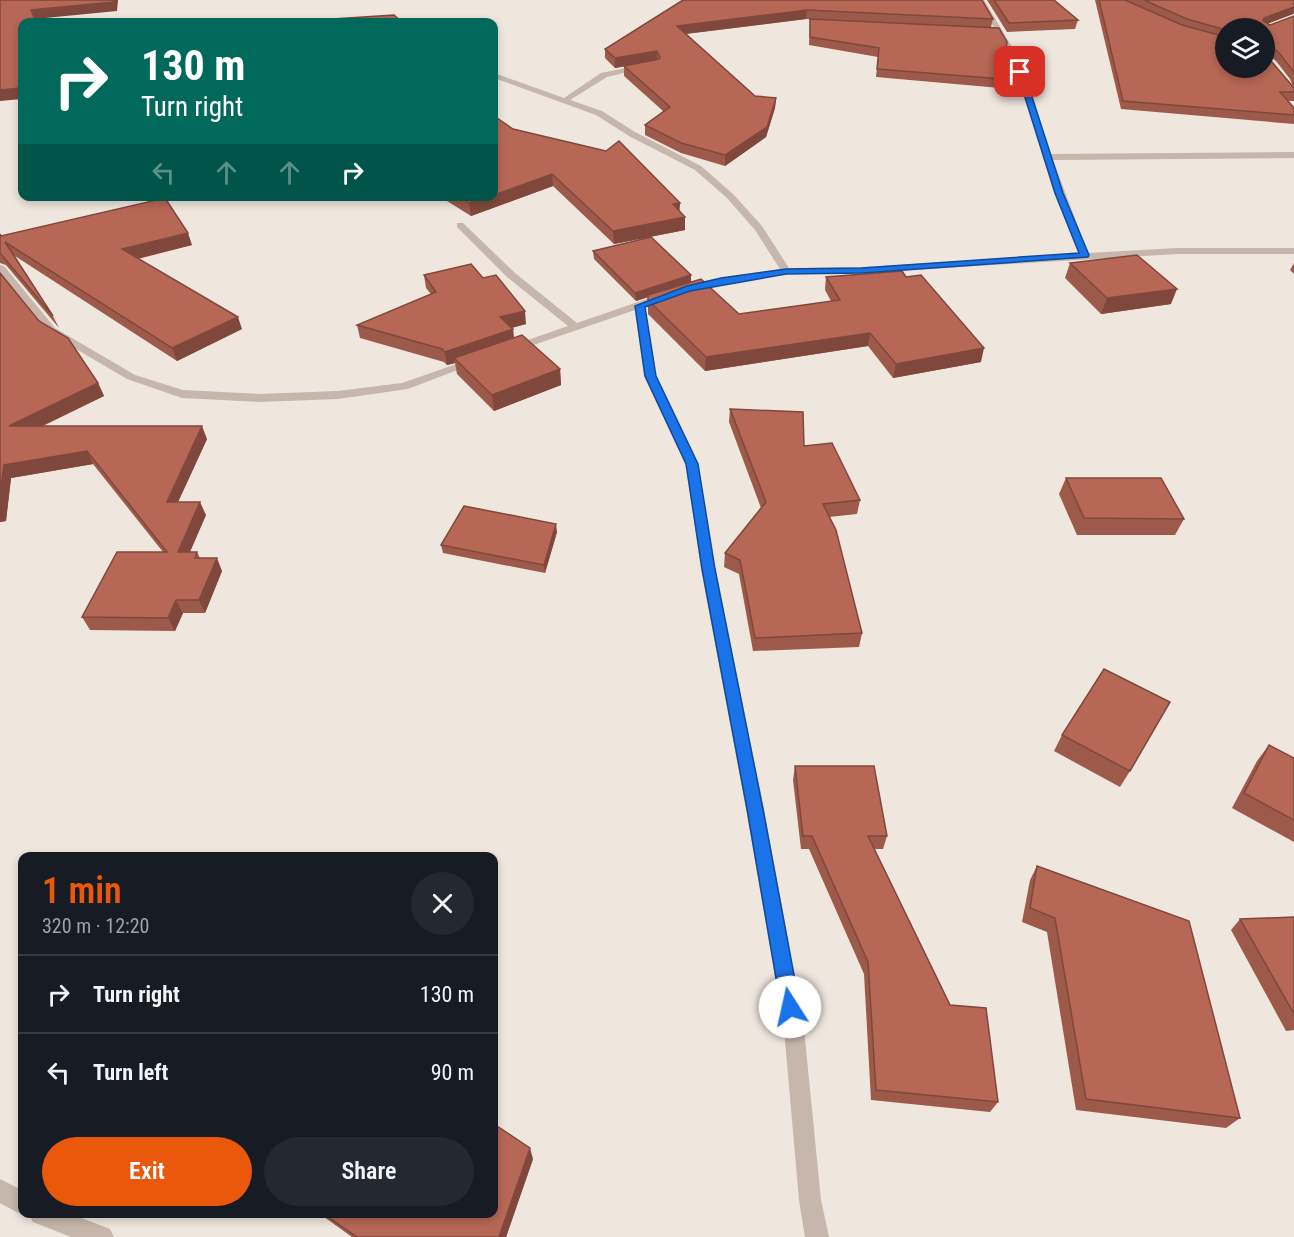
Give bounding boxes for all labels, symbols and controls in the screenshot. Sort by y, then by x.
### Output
map controls [1215,18,1275,78]
button: layers [1215,18,1275,78]
text: 130 m [141,41,246,90]
icon: right [42,42,120,120]
pin [994,46,1045,97]
icon: arrive [1003,55,1036,88]
text: Turn right [141,91,243,123]
icon: left [147,156,180,189]
icon: ahead [210,156,243,189]
icon: ahead [273,156,306,189]
icon: right [336,156,369,189]
text: 1 min [42,870,122,912]
button: close [411,872,474,935]
text: 320 m · 12:20 [42,914,149,938]
position arrow [758,975,822,1039]
icon: right [42,978,75,1011]
text: Turn right [93,982,180,1007]
text: 130 m [420,982,474,1007]
icon: left [42,1056,75,1089]
text: Turn left [93,1060,168,1085]
text: 90 m [431,1060,474,1085]
button: Exit [42,1137,252,1206]
button: Share [264,1137,474,1206]

